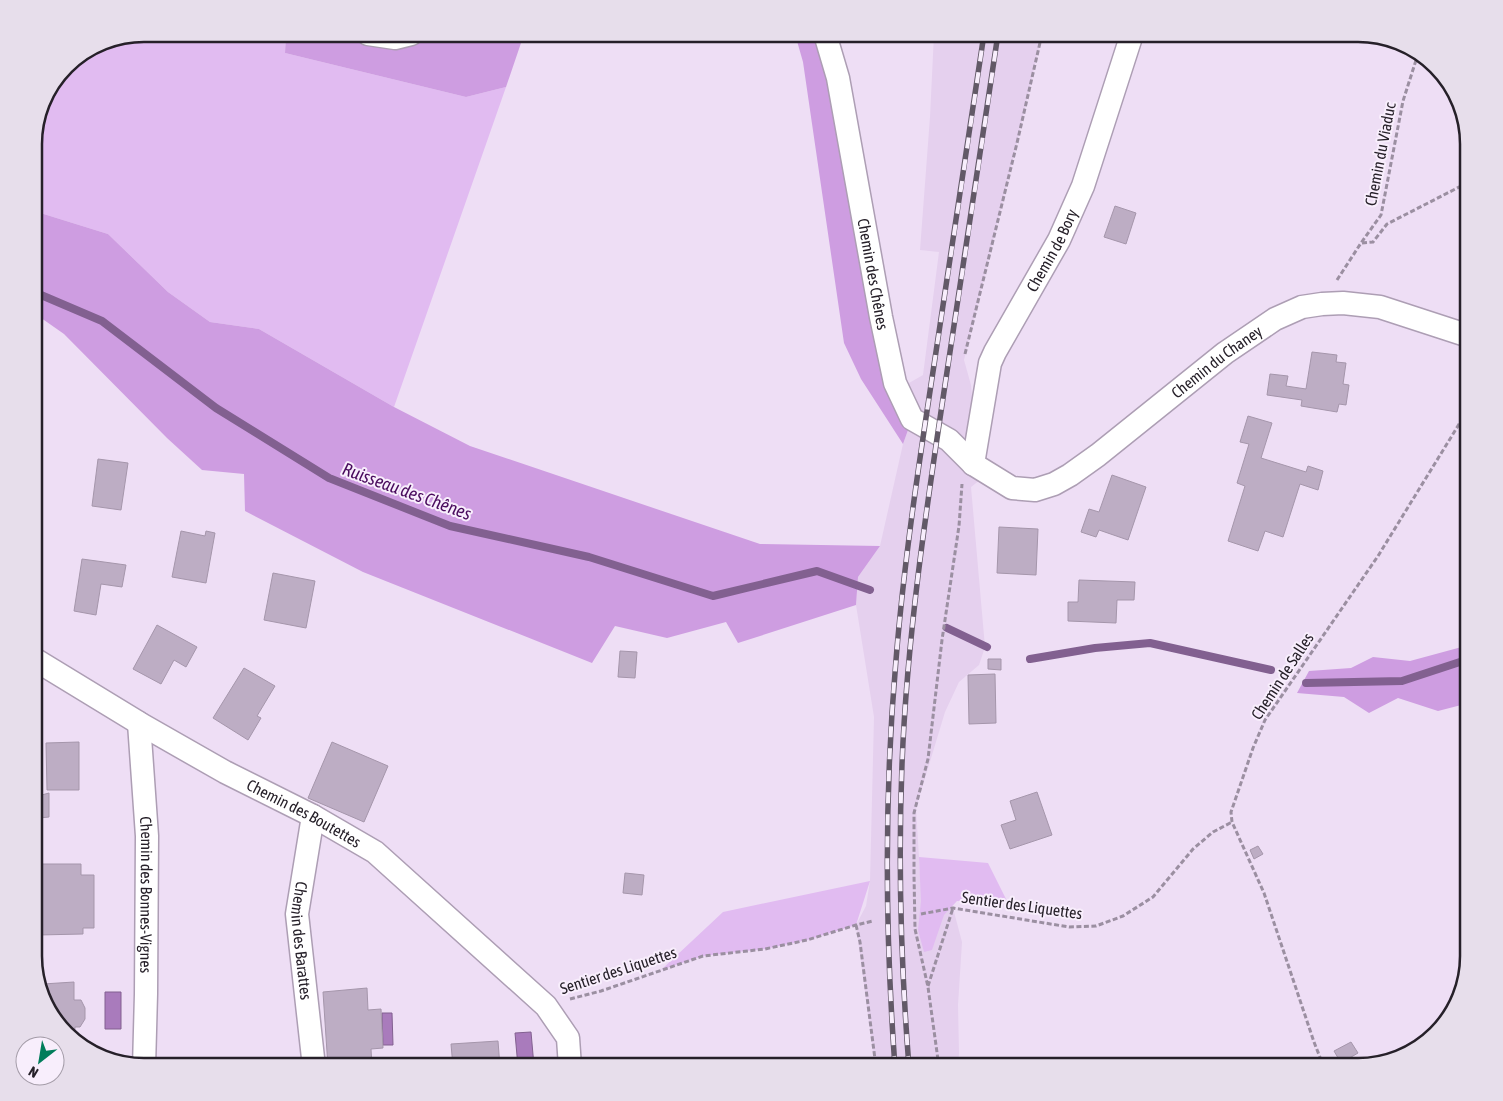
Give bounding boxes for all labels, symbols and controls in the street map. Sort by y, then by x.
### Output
street label: Chemin du Viaduc [1361,101,1399,207]
street label: Chemin de Bory [1022,206,1082,295]
street label: Chemin des Chênes [854,217,893,332]
street label: Chemin du Chaney [1168,321,1266,402]
water label: Ruisseau des Chênes [340,458,474,524]
street label: Chemin de Salles [1247,629,1317,723]
street label: Chemin des Boutettes [244,775,365,851]
street label: Chemin des Bonnes-Vignes [136,816,156,974]
street label: Chemin des Barattes [288,880,316,1001]
street label: Sentier des Liquettes [961,888,1084,923]
street label: Sentier des Liquettes [558,943,679,998]
north arrow [15,1036,65,1086]
text: N [26,1063,41,1081]

